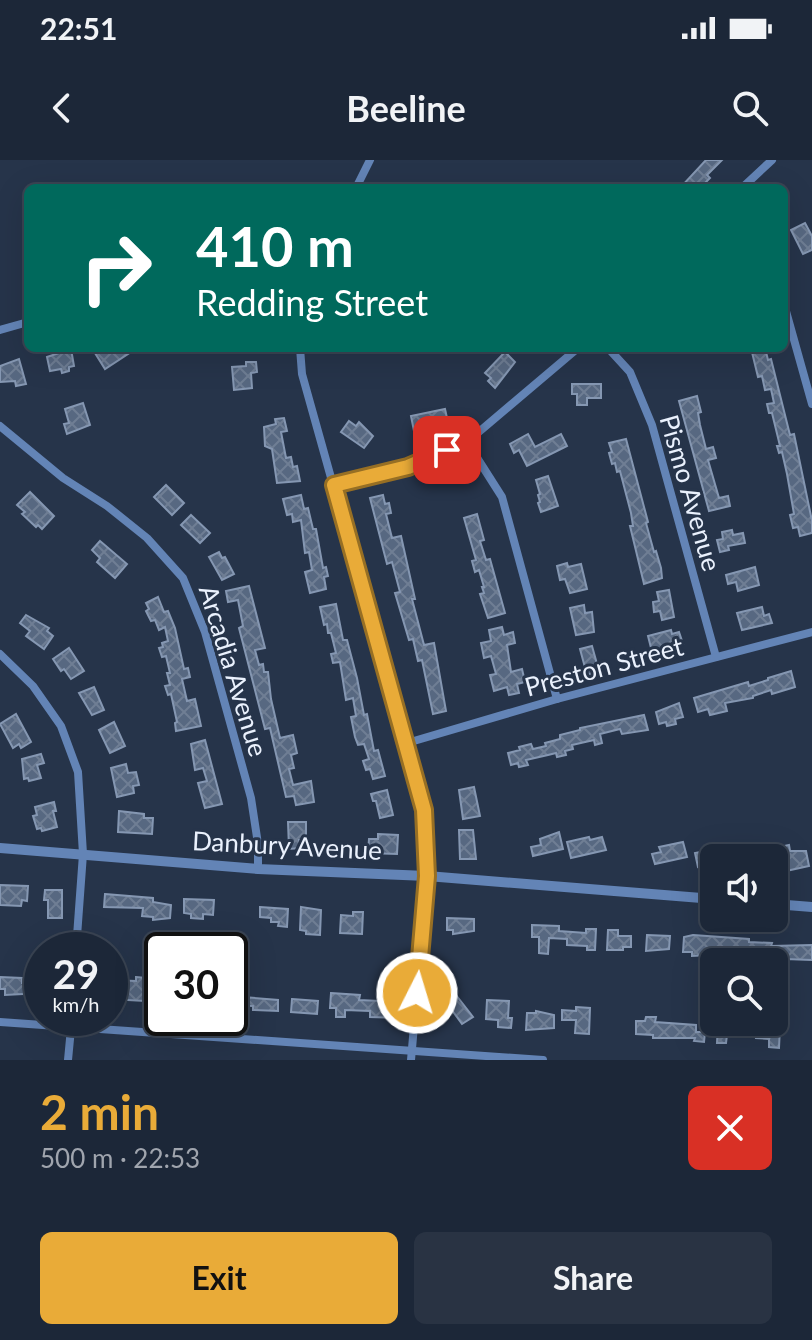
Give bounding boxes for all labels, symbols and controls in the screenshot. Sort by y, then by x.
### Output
text: 22:51 [40,10,117,46]
icon: back [40,86,84,130]
text: Beeline [346,86,466,130]
icon: search [728,86,772,130]
text: 410 m [196,212,354,279]
icon: right [64,216,168,320]
text: Redding Street [196,280,428,324]
street label: Pismo Avenue [653,411,729,575]
pin [413,416,481,484]
icon: arrive [425,428,469,472]
street label: Arcadia Avenue [193,581,275,760]
street label: Preston Street [521,629,687,703]
street label: Danbury Avenue [191,824,383,866]
map controls [700,844,788,1036]
button: sound [700,844,788,932]
speed limit sign: 30 [144,932,248,1036]
button: search [700,948,788,1036]
text: 29 [53,950,99,998]
position arrow [375,951,459,1035]
text: km/h [53,992,99,1016]
text: 2 min [40,1083,159,1140]
button: close [688,1086,772,1170]
text: 500 m · 22:53 [40,1142,200,1174]
button: Exit [40,1232,398,1324]
button: Share [414,1232,772,1324]

